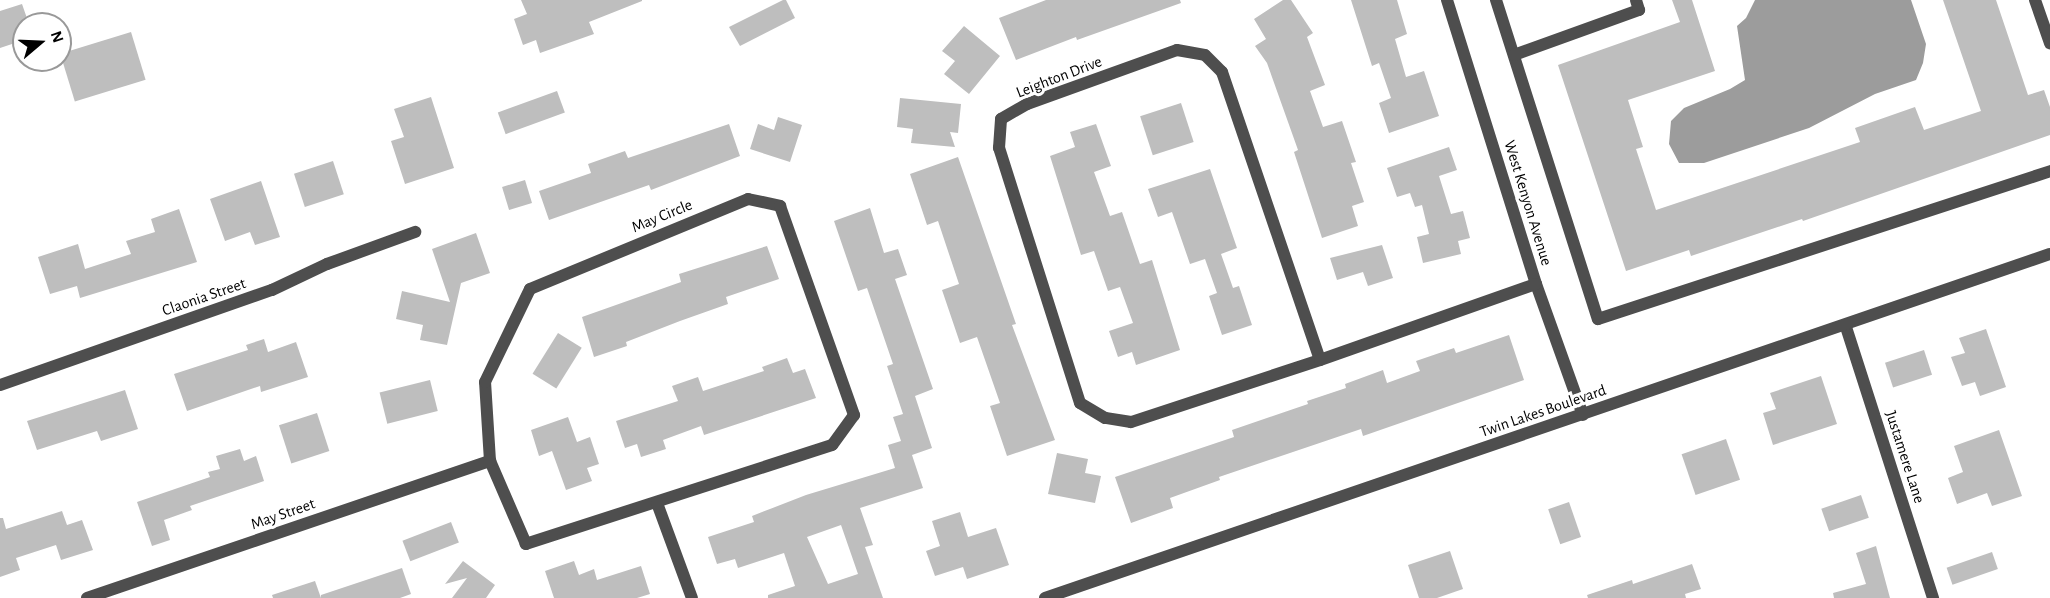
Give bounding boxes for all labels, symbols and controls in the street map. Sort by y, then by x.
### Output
north arrow [12,12,72,72]
text: N [48,29,67,45]
street label: Leighton Drive [1013,52,1105,102]
street label: West Kenyon Avenue [1500,138,1556,268]
street label: May Circle [629,195,695,237]
street label: Claonia Street [160,274,248,320]
street label: Twin Lakes Boulevard [1477,380,1609,442]
street label: Justamere Lane [1881,408,1929,506]
street label: May Street [248,494,318,534]

